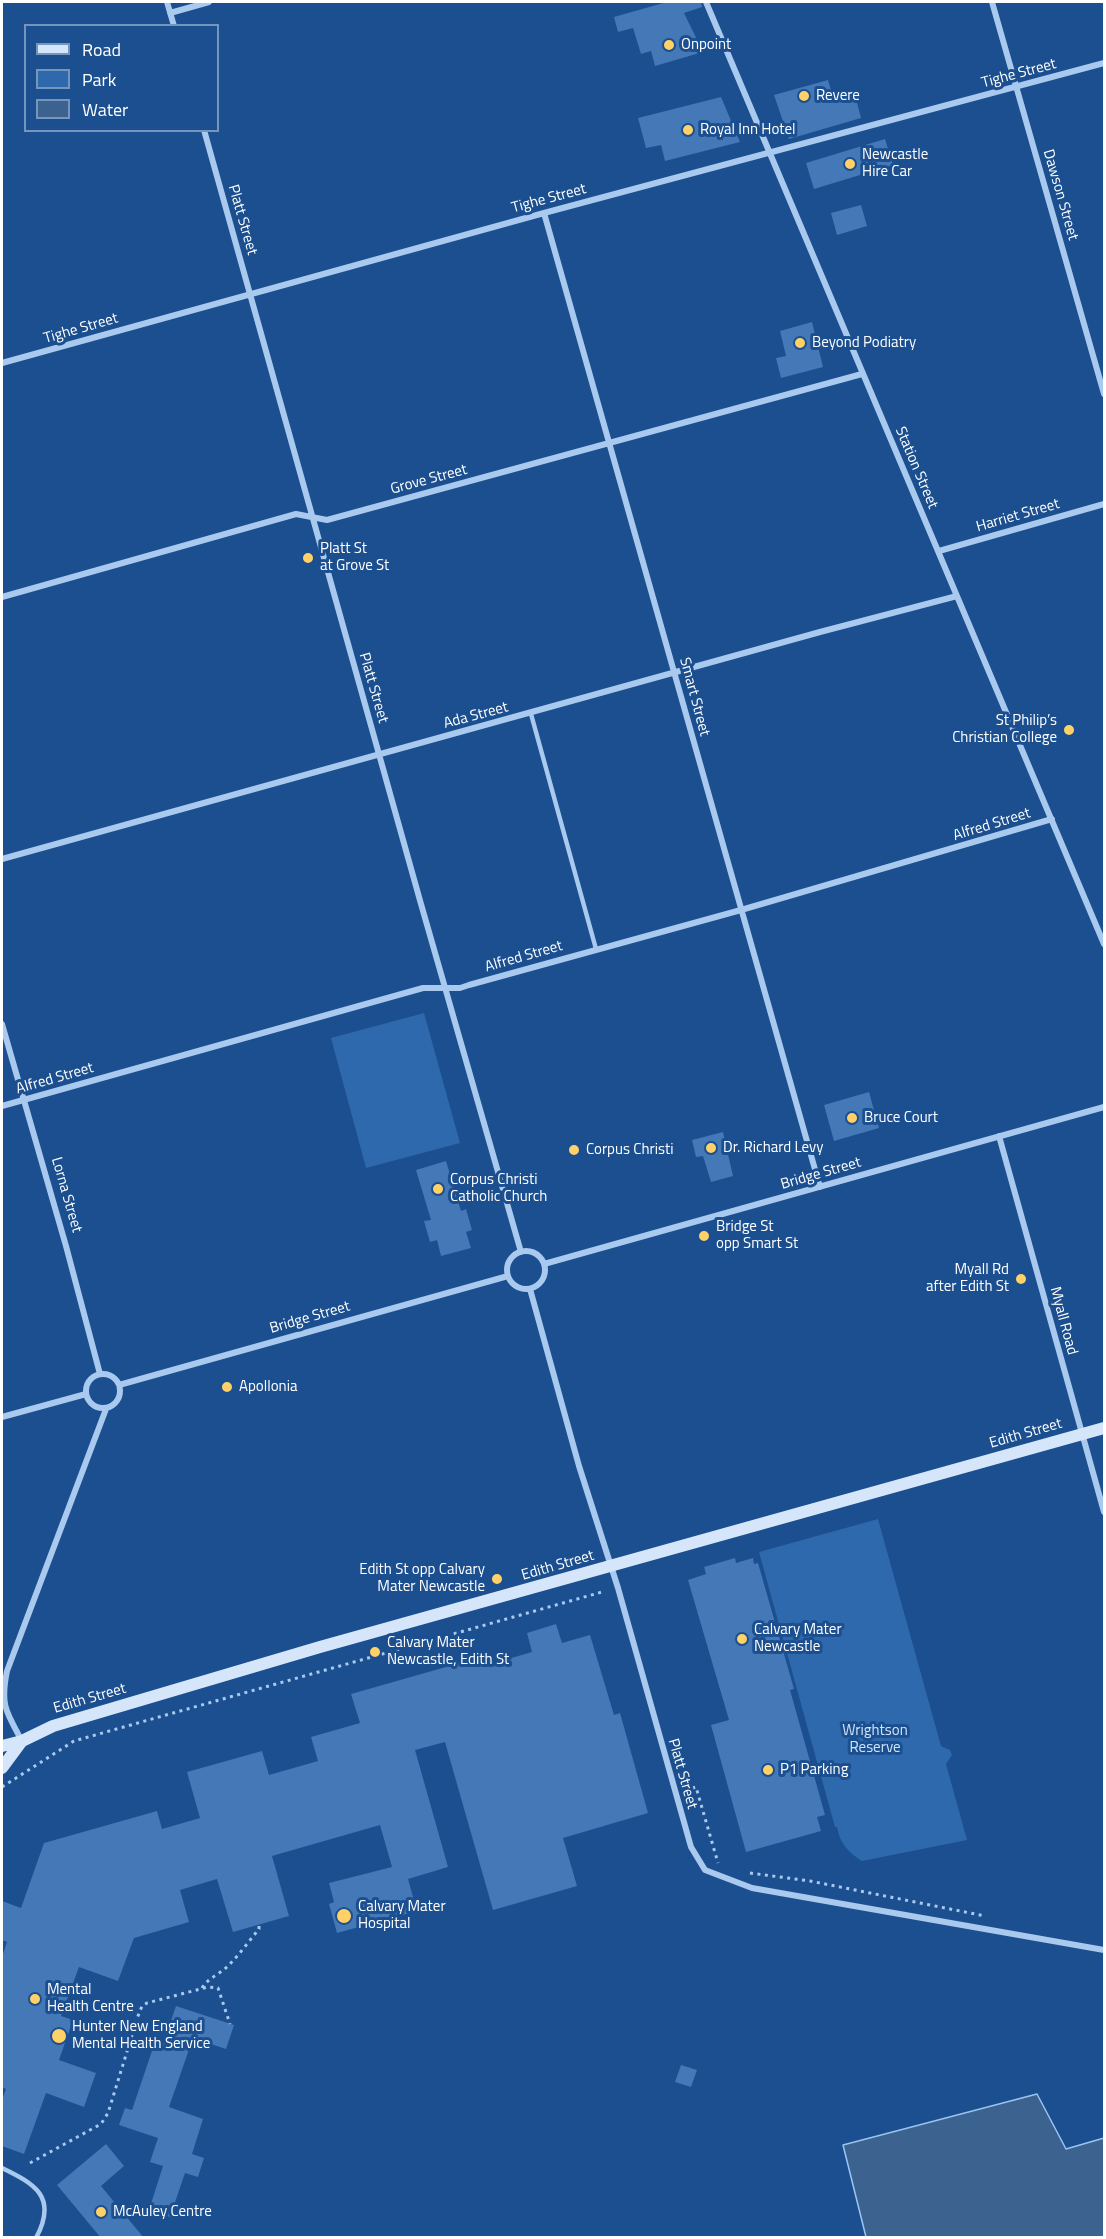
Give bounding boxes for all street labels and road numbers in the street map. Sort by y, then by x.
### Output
street label: Tighe Street [980,55,1058,93]
street label: Dawson Street [1038,148,1082,242]
street label: Tighe Street [510,180,588,218]
street label: Platt Street [223,183,261,257]
street label: Tighe Street [42,310,120,348]
street label: Station Street [891,424,941,512]
street label: Grove Street [389,461,469,499]
street label: Harriet Street [974,495,1062,537]
street label: Platt Street [354,651,392,725]
street label: Smart Street [675,656,713,738]
street label: Ada Street [442,699,510,733]
street label: Alfred Street [951,805,1033,845]
street label: Alfred Street [483,937,565,977]
street label: Alfred Street [14,1059,96,1099]
street label: Bridge Street [779,1154,863,1194]
street label: Lorna Street [47,1155,85,1235]
street label: Myall Road [1045,1285,1081,1357]
street label: Bridge Street [268,1298,352,1338]
street label: Edith Street [988,1415,1064,1453]
street label: Edith Street [520,1547,596,1585]
street label: Edith Street [52,1680,128,1718]
street label: Platt Street [663,1737,701,1811]

